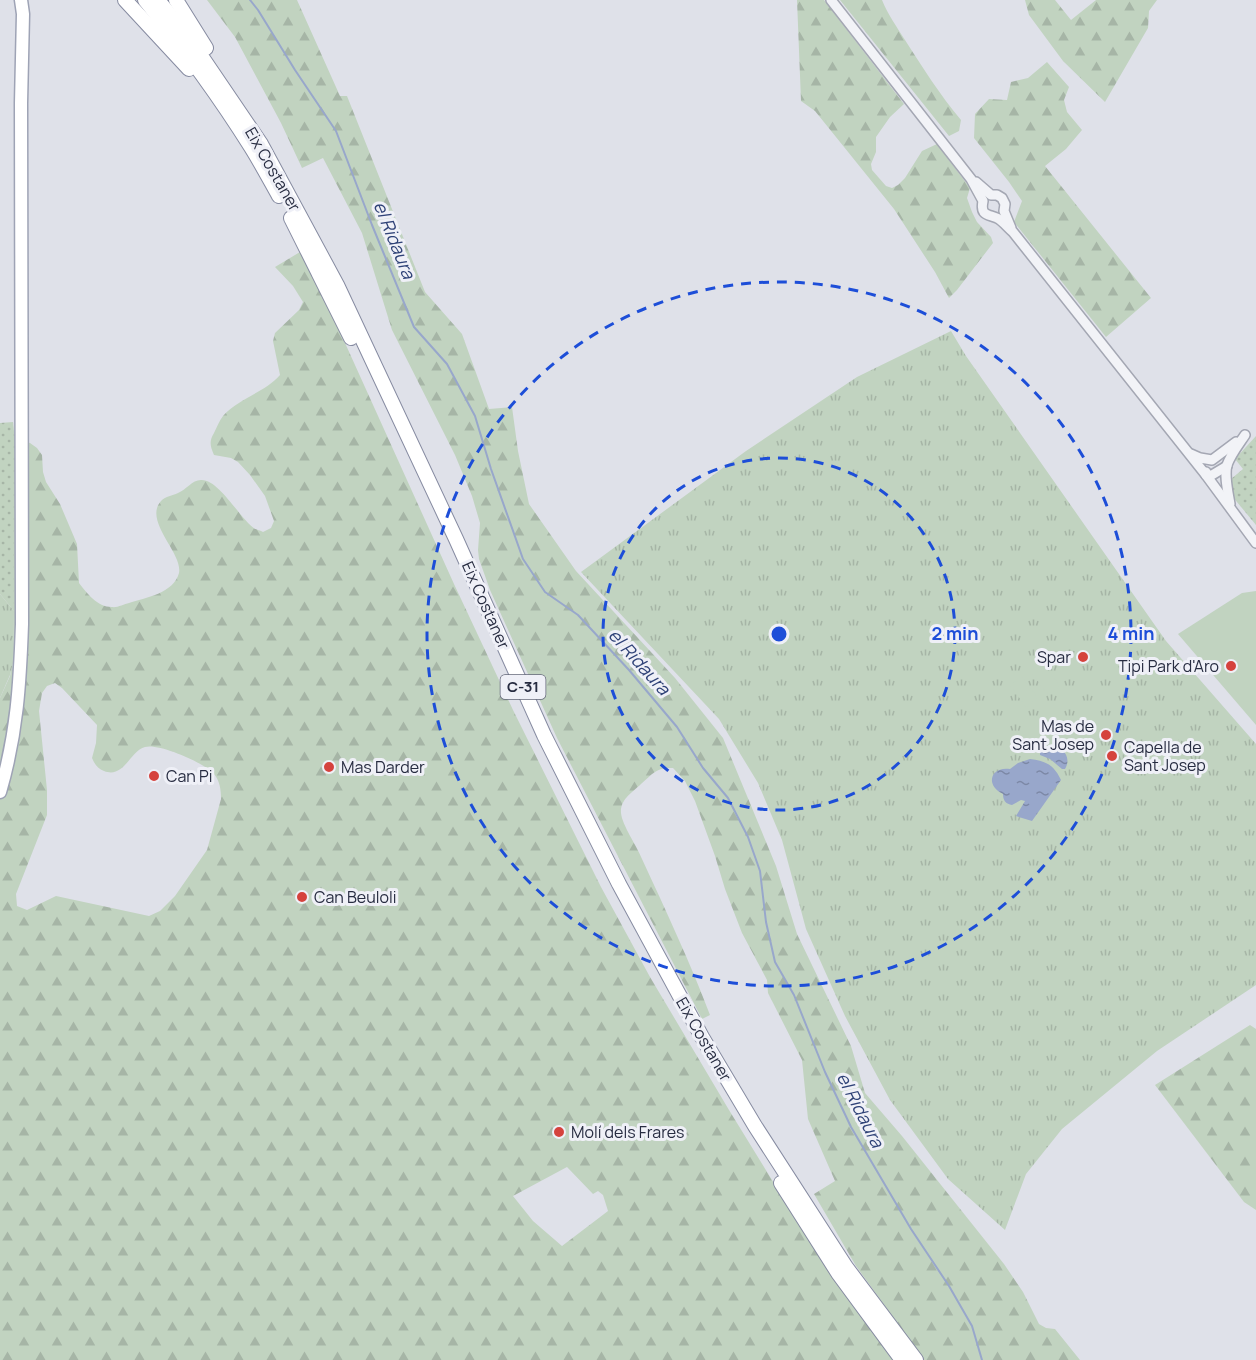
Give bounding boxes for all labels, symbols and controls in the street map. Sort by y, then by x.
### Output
street label: Eix Costaner [240,123,306,215]
water label: el Ridaura [369,197,422,283]
street label: Eix Costaner [457,558,515,652]
text: 2 min [932,621,978,645]
text: 4 min [1107,621,1155,645]
water label: el Ridaura [604,623,677,700]
centre of rings [769,624,789,644]
place label: Spar [1037,646,1071,668]
marker: Spar [1076,650,1090,664]
place label: Tipi Park d'Aro [1118,655,1219,677]
marker: Tipi Park d'Aro [1224,659,1238,673]
road number: C-31 [500,675,546,699]
place label: Mas de Sant Josep [1012,715,1094,755]
marker: Mas de Sant Josep [1099,728,1113,742]
place label: Capella de Sant Josep [1124,736,1206,776]
marker: Capella de Sant Josep [1105,749,1119,763]
place label: Mas Darder [341,756,425,778]
marker: Mas Darder [322,760,336,774]
place label: Can Pi [166,765,212,787]
marker: Can Pi [147,769,161,783]
place label: Can Beuloli [314,886,396,908]
marker: Can Beuloli [295,890,309,904]
street label: Eix Costaner [671,993,737,1085]
water label: el Ridaura [832,1068,891,1152]
place label: Molí dels Frares [571,1121,685,1143]
marker: Molí dels Frares [552,1125,566,1139]

